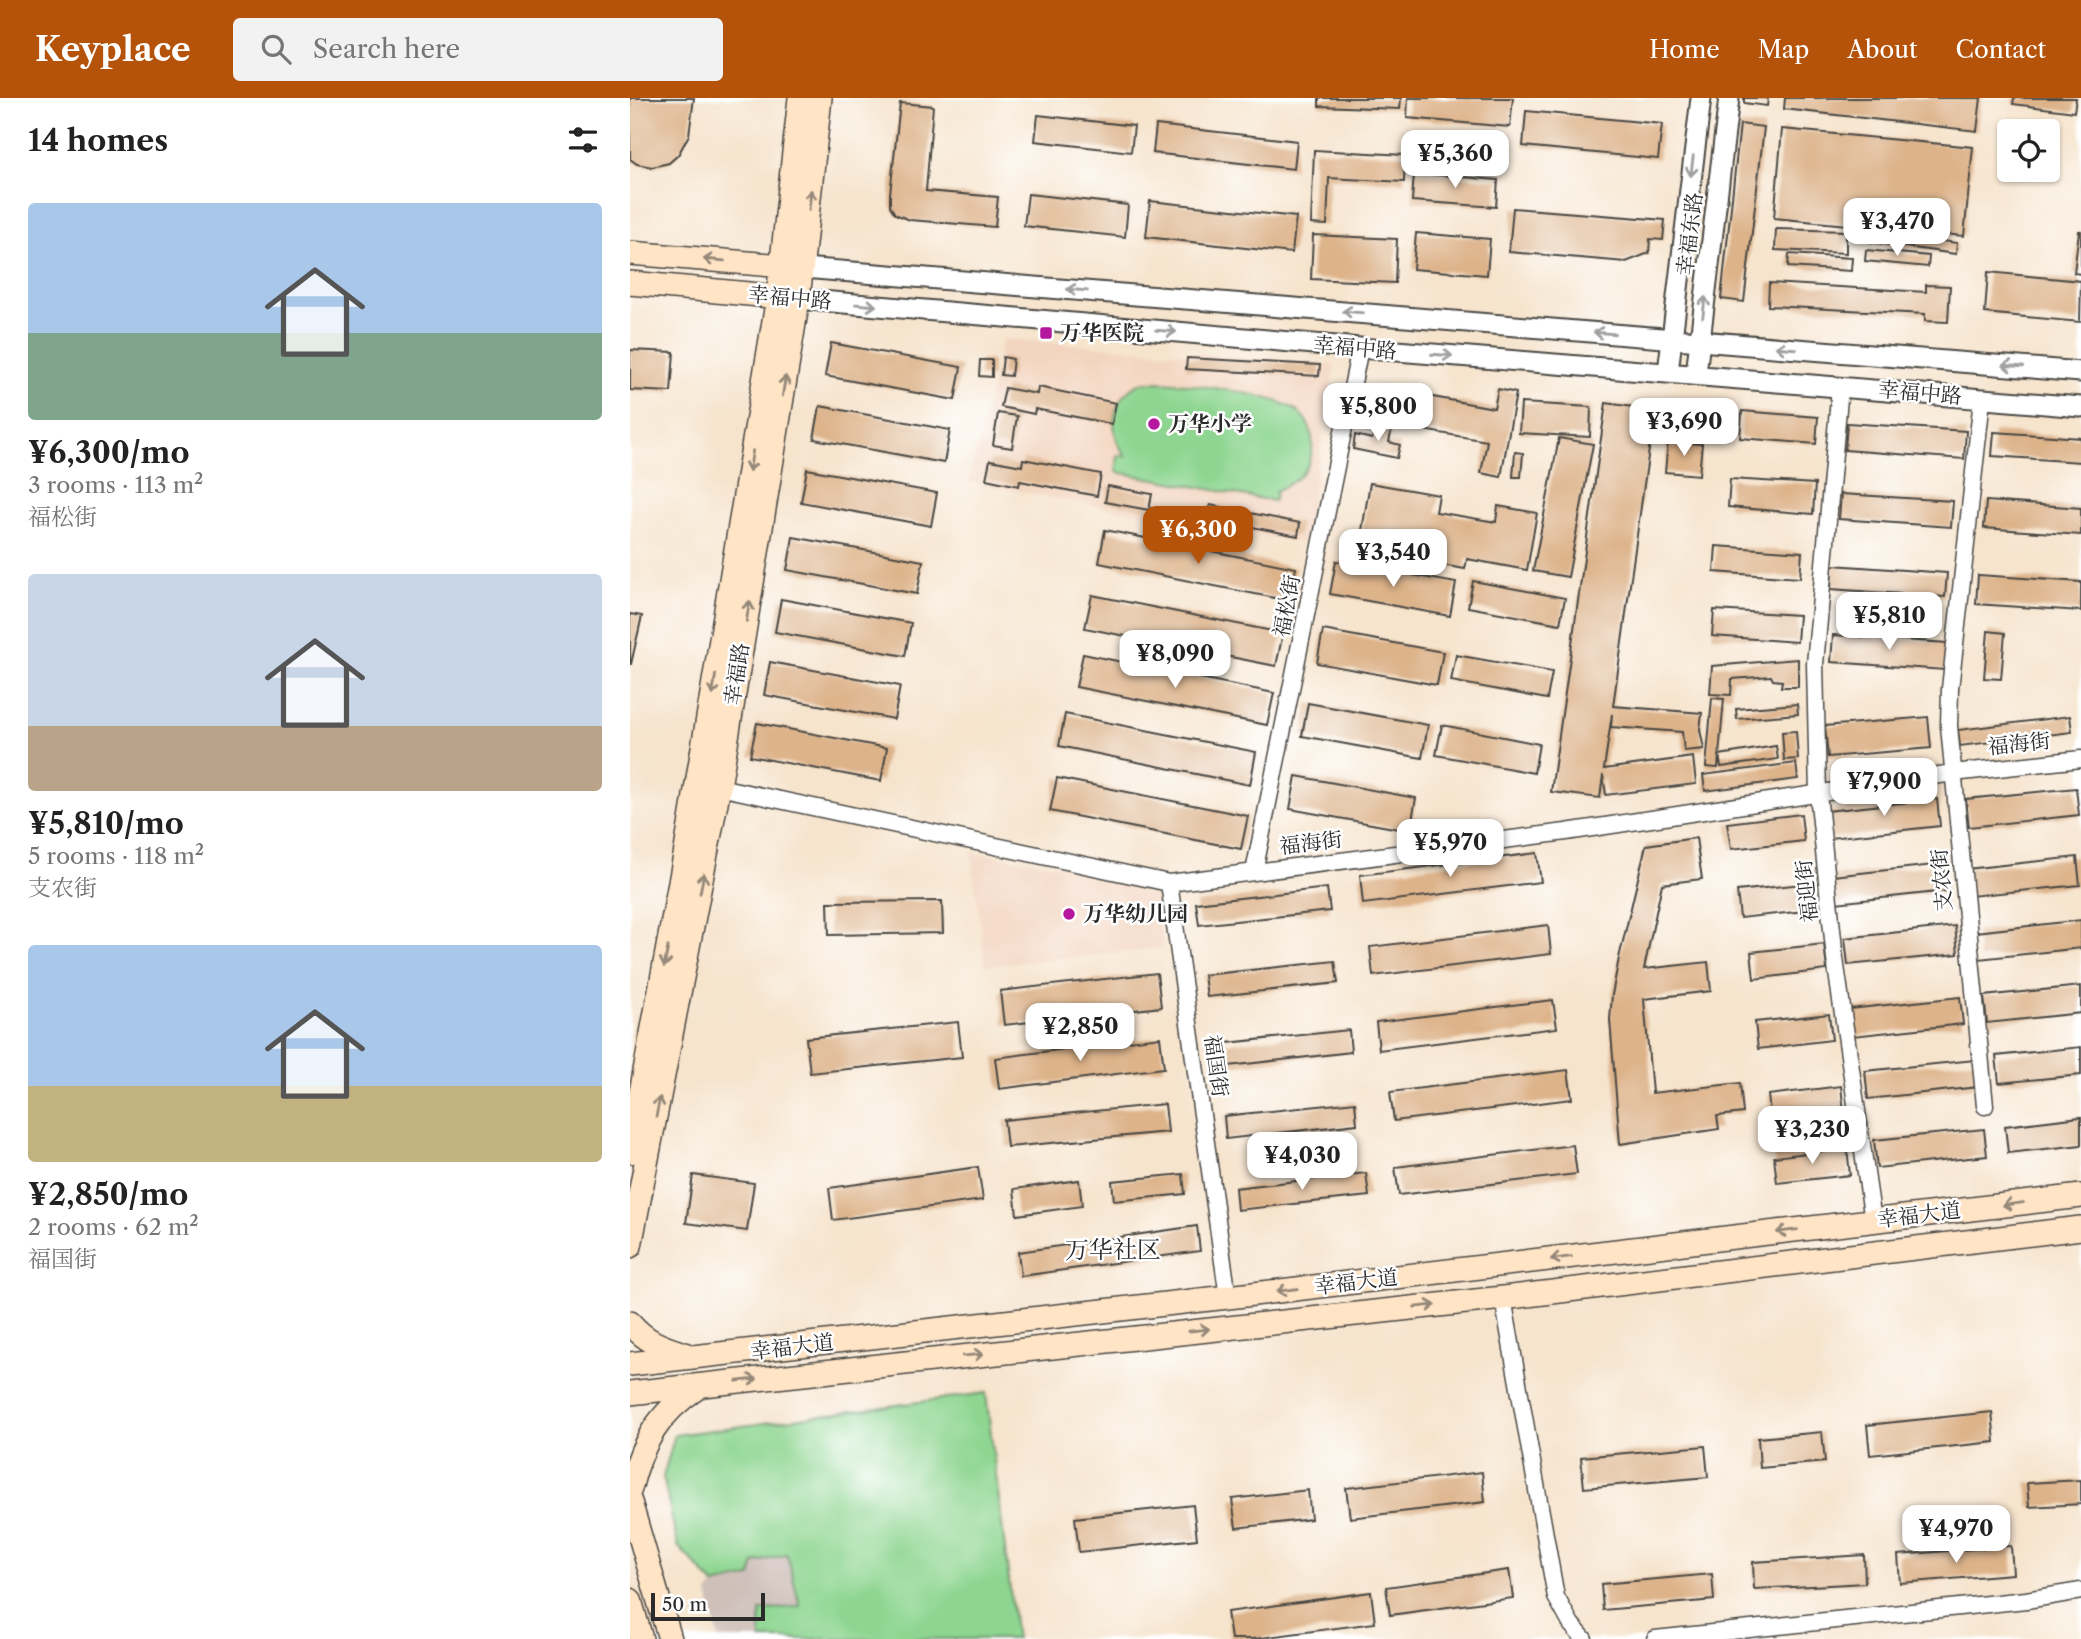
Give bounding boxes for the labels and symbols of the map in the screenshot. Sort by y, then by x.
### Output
pin: ¥5,360 [1398,130,1512,190]
one-way arrow [1686,154,1699,177]
one-way arrow [803,189,816,211]
street label: 幸福东路 [1672,191,1707,277]
pin: ¥3,470 [1840,198,1954,258]
one-way arrow [703,253,726,266]
street label: 幸福中路 [747,281,833,314]
one-way arrow [1066,283,1089,296]
one-way arrow [1698,296,1711,318]
one-way arrow [855,299,877,312]
one-way arrow [1342,305,1364,318]
place label: 万华医院 [1060,320,1144,345]
marker: 万华医院 [1038,325,1054,341]
one-way arrow [1154,325,1177,338]
one-way arrow [1593,326,1616,339]
street label: 幸福中路 [1312,331,1398,364]
one-way arrow [1775,341,1798,354]
one-way arrow [1430,349,1453,362]
one-way arrow [2002,359,2025,372]
one-way arrow [778,375,791,398]
street label: 幸福中路 [1877,376,1963,409]
pin: ¥5,800 [1321,384,1435,443]
pin: ¥3,690 [1627,398,1741,458]
place label: 万华小学 [1168,411,1252,436]
marker: 万华小学 [1146,416,1162,432]
one-way arrow [744,449,757,471]
pin: ¥6,300 [1141,506,1255,566]
pin: ¥3,540 [1336,530,1450,589]
street label: 福松街 [1268,573,1305,639]
pin: ¥5,810 [1832,592,1946,652]
one-way arrow [742,600,755,623]
pin: ¥8,090 [1118,630,1232,690]
street label: 幸福路 [719,641,754,707]
one-way arrow [707,673,720,696]
street label: 福海街 [1986,728,2052,759]
pin: ¥7,900 [1827,758,1941,818]
pin: ¥5,970 [1393,820,1507,879]
street label: 福海街 [1278,826,1344,859]
street label: 支农街 [1926,848,1957,913]
street label: 福迎街 [1791,858,1822,924]
one-way arrow [695,872,709,895]
place label: 万华幼儿园 [1083,901,1188,926]
marker: 万华幼儿园 [1061,906,1077,922]
one-way arrow [659,945,672,968]
pin: ¥2,850 [1023,1004,1137,1063]
street label: 福国街 [1200,1033,1233,1099]
one-way arrow [651,1096,665,1119]
pin: ¥3,230 [1755,1107,1869,1166]
pin: ¥4,030 [1245,1132,1359,1192]
street label: 幸福大道 [1876,1197,1962,1232]
one-way arrow [2002,1198,2025,1211]
one-way arrow [1777,1225,1799,1238]
district label: 万华社区 [1065,1235,1161,1264]
one-way arrow [1551,1251,1573,1264]
street label: 幸福大道 [1313,1264,1399,1299]
one-way arrow [1276,1284,1299,1297]
one-way arrow [1413,1300,1436,1313]
one-way arrow [1187,1324,1210,1337]
street label: 幸福大道 [749,1329,835,1364]
one-way arrow [961,1349,983,1362]
one-way arrow [735,1373,757,1386]
pin: ¥4,970 [1899,1506,2013,1565]
scale bar [651,1590,765,1622]

